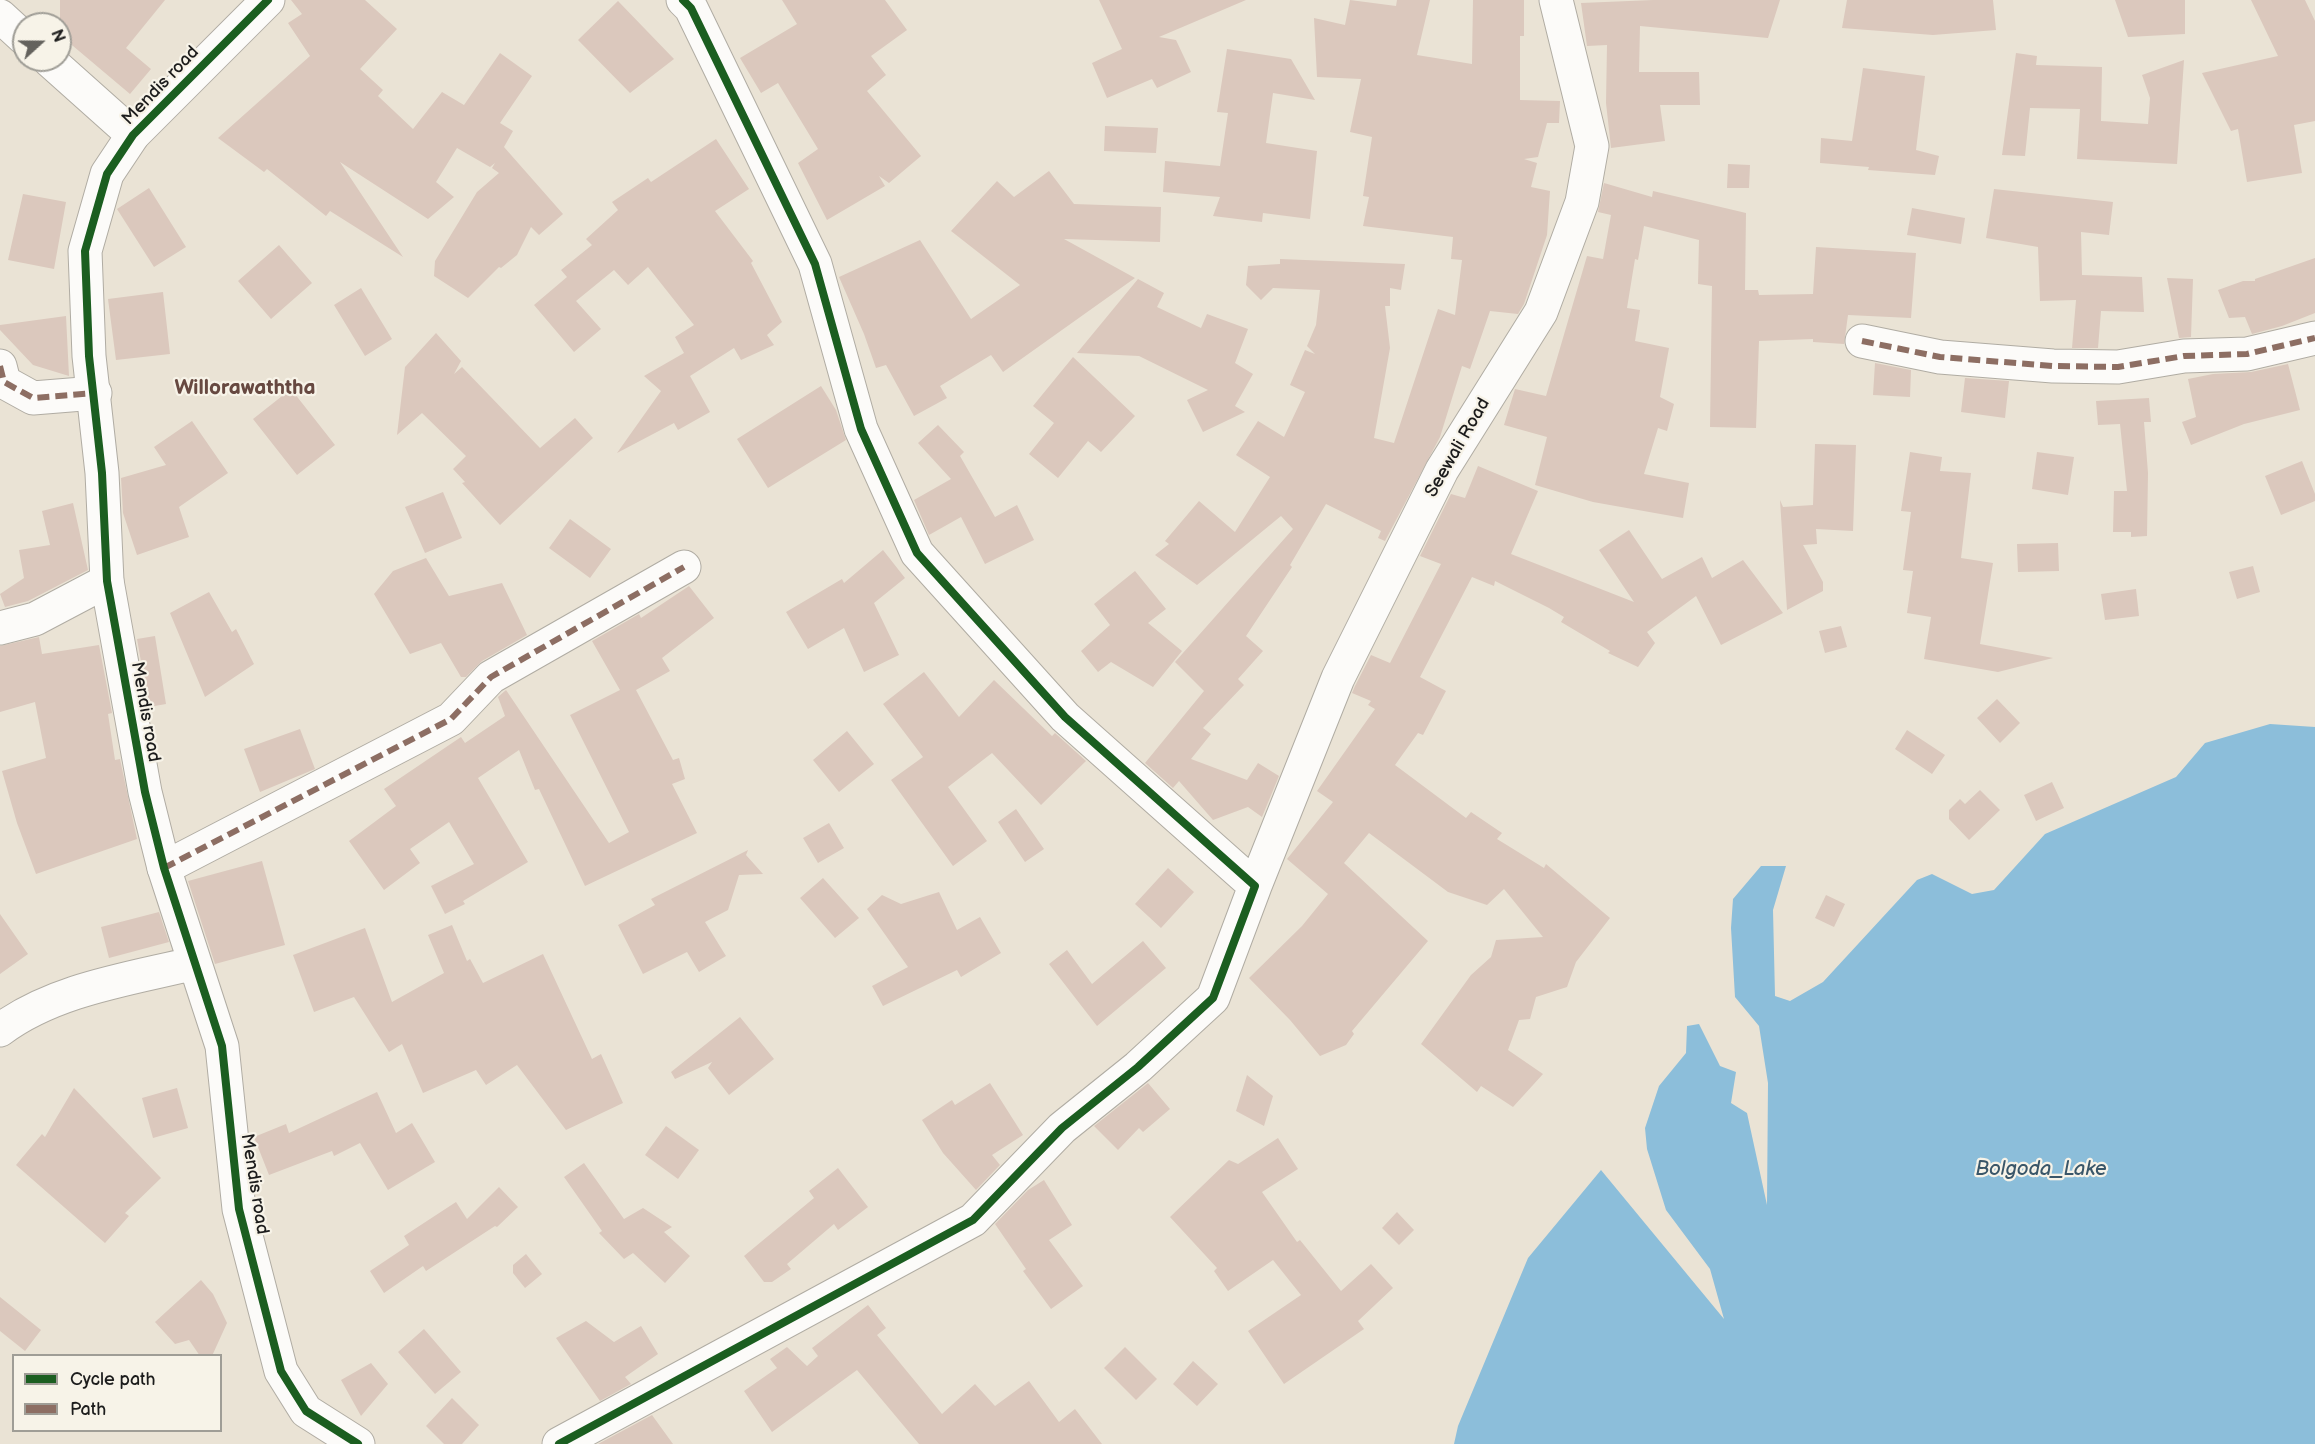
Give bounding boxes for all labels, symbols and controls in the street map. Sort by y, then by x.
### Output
north arrow [12,12,72,72]
text: N [46,27,68,45]
street label: Mendis road [118,42,204,130]
district label: Willorawaththa [175,376,315,402]
street label: Seewali Road [1421,395,1495,501]
street label: Mendis road [126,660,164,764]
street label: Mendis road [235,1132,273,1236]
water label: Bolgoda_Lake [1975,1158,2107,1182]
legend [12,1354,222,1432]
text: Cycle path [70,1369,156,1390]
text: Path [70,1399,106,1420]

